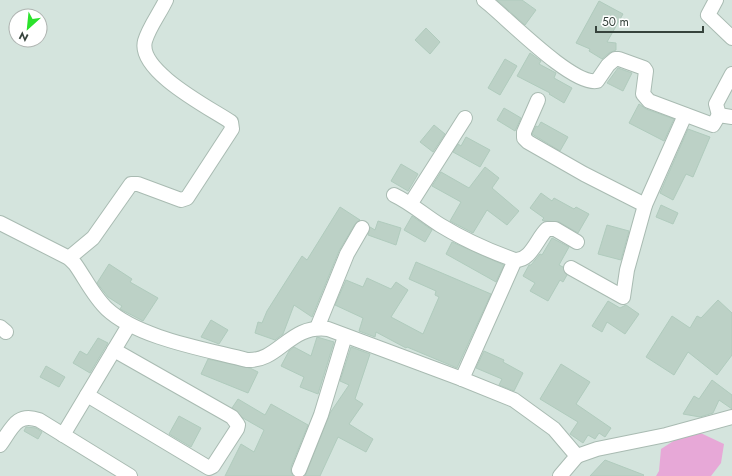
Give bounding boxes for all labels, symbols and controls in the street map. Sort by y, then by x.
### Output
north arrow [8,8,48,48]
scale bar [596,8,703,34]
text: 50 m [602,13,629,31]
text: N [16,28,31,46]

